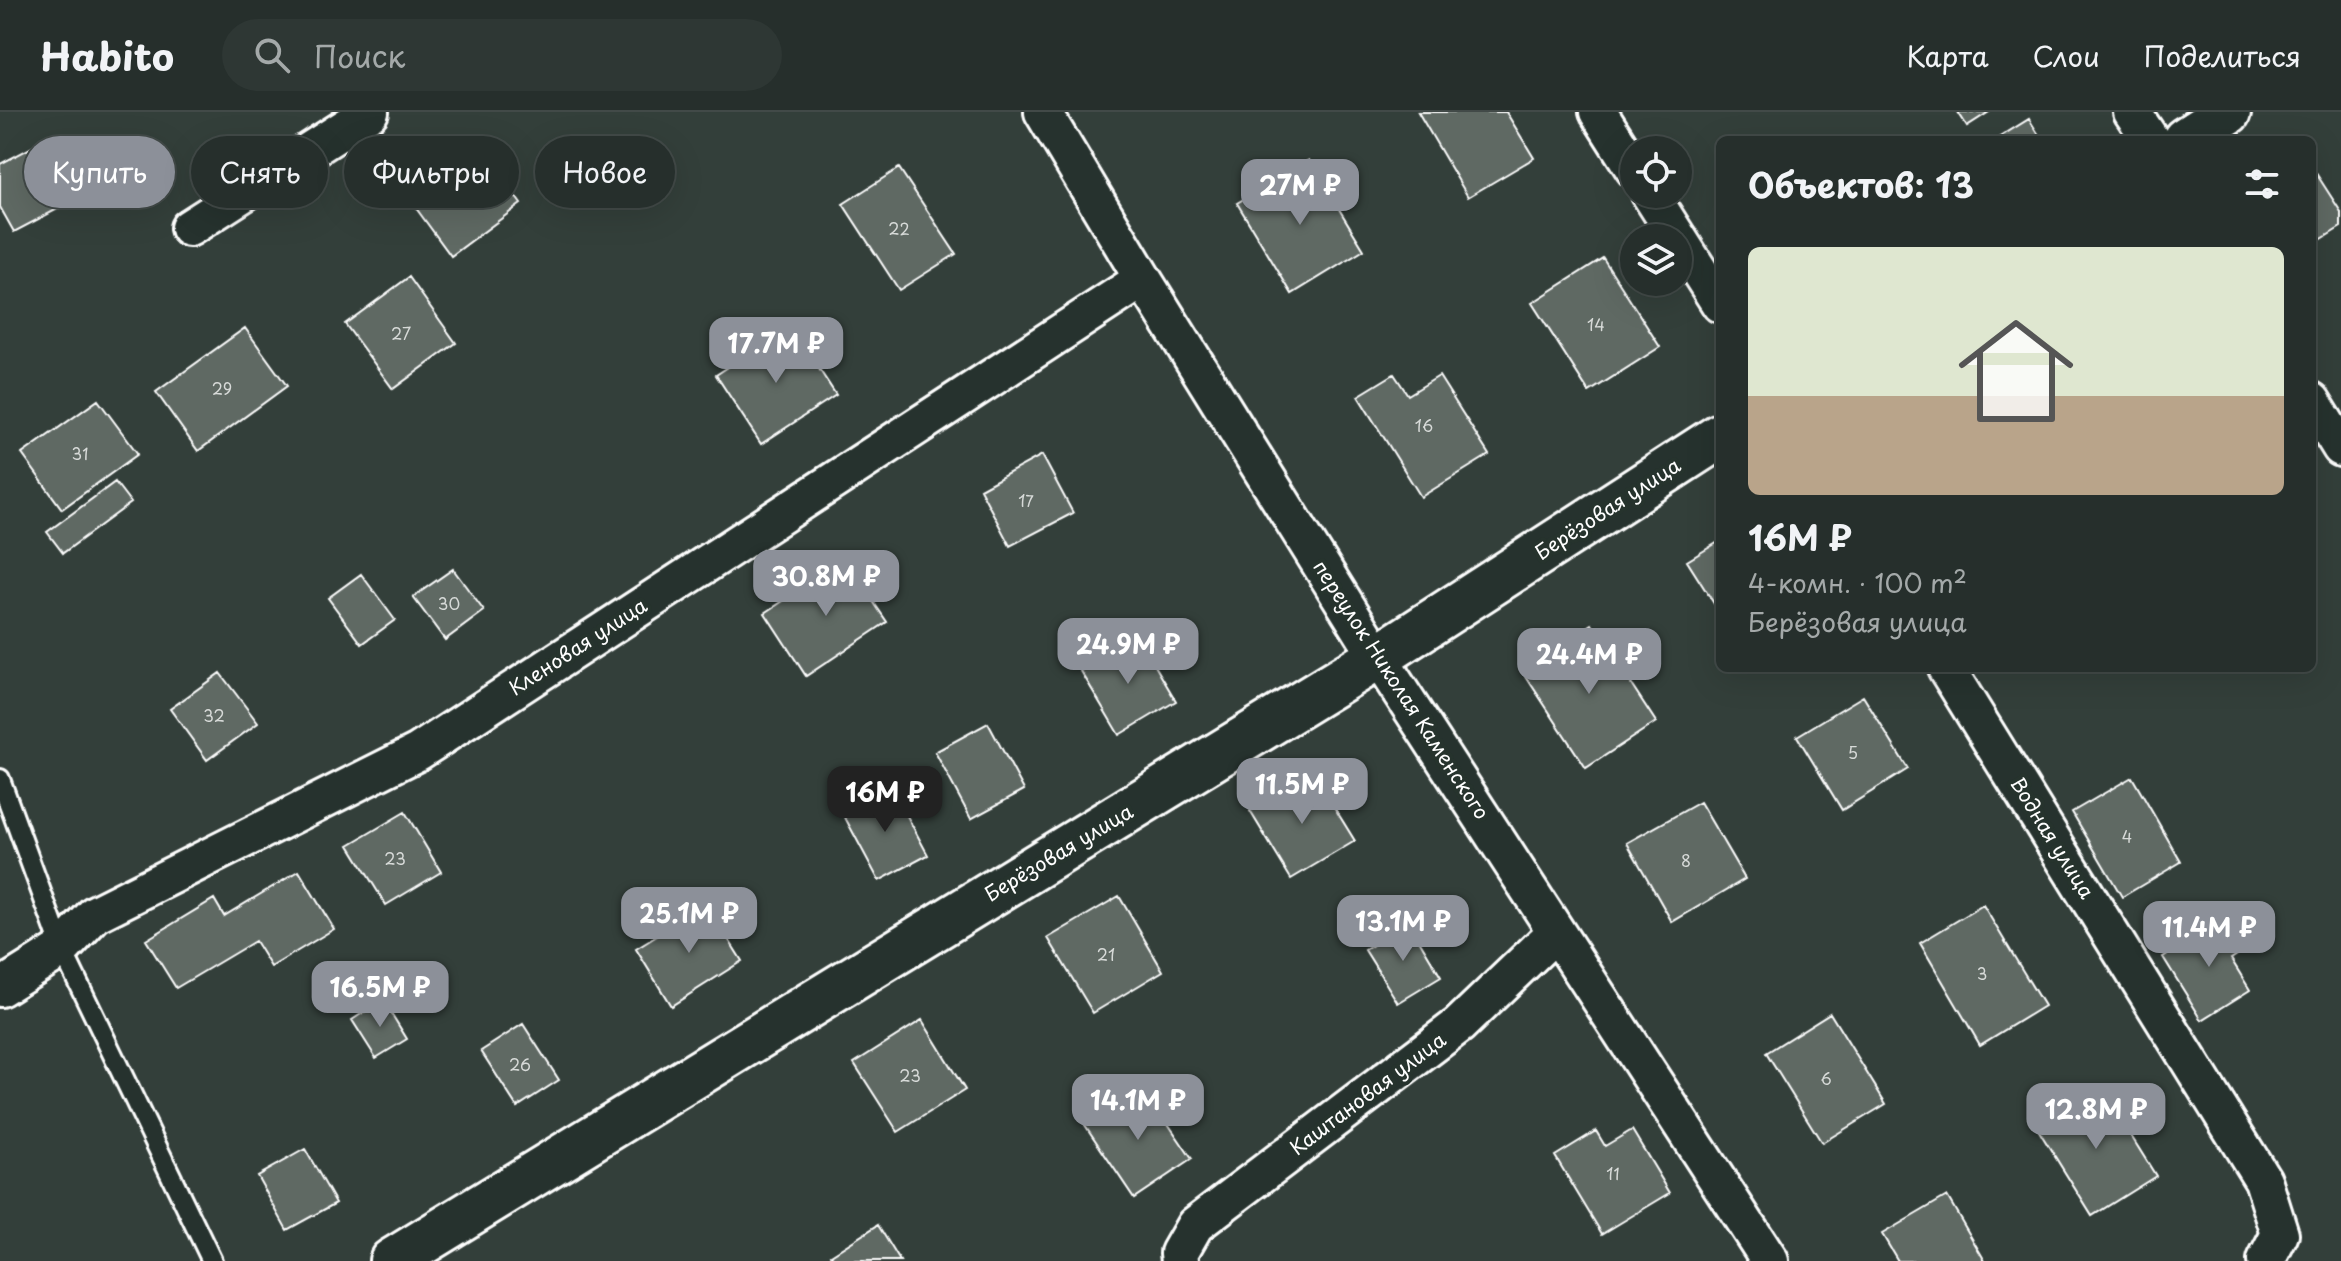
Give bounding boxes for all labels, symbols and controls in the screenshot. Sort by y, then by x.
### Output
search box [222,19,782,91]
text: Habito [40,27,174,84]
icon: search [250,33,294,77]
text: Поиск [314,33,405,78]
text: Карта [1906,34,1989,77]
text: Слои [2033,34,2100,77]
text: Поделиться [2144,34,2301,77]
chip: Купить [24,136,175,208]
chip: Снять [191,136,328,208]
chip: Фильтры [344,136,519,208]
chip: Новое [535,136,675,208]
map controls [1620,136,1692,296]
button: locate [1620,136,1692,208]
text: Объектов: 13 [1748,158,1974,210]
pin: 27M ₽ [1244,159,1356,227]
icon: filters [2240,162,2284,206]
text: 27M ₽ [1259,165,1341,204]
house number: 22 [888,216,910,240]
button: layers [1620,224,1692,296]
icon: home [1944,299,2088,443]
house number: 14 [1587,312,1605,336]
pin: 17.7M ₽ [702,317,850,385]
house number: 27 [391,321,411,345]
text: 17.7M ₽ [727,323,825,362]
house number: 29 [212,376,232,400]
house number: 16 [1415,413,1433,437]
house number: 31 [72,441,88,465]
street label: Берёзовая улица [1529,450,1687,567]
house number: 17 [1018,488,1034,512]
text: 16M ₽ [1748,511,1852,563]
pin: 30.8M ₽ [752,550,900,618]
street label: переулок Николая Каменского [1306,554,1497,825]
text: 30.8M ₽ [771,556,881,595]
text: 4-комн. · 100 m² [1748,563,1967,602]
street label: Кленовая улица [502,590,653,702]
house number: 30 [438,591,460,615]
text: Берёзовая улица [1748,602,1967,641]
pin: 24.9M ₽ [1054,618,1202,686]
text: 24.9M ₽ [1076,624,1181,663]
pin: 24.4M ₽ [1515,628,1663,696]
text: 24.4M ₽ [1535,634,1643,673]
house number: 32 [203,703,225,727]
house number: 5 [1848,740,1858,764]
pin: 11.5M ₽ [1228,758,1376,826]
text: 11.5M ₽ [1255,764,1349,803]
pin: 16M ₽ [829,766,941,834]
street label: Водная улица [2004,771,2102,904]
text: 16M ₽ [845,772,925,811]
street label: Берёзовая улица [979,796,1139,908]
house number: 4 [2122,824,2132,848]
house number: 23 [384,846,406,870]
house number: 8 [1681,848,1691,872]
pin: 25.1M ₽ [615,887,763,955]
text: 25.1M ₽ [639,893,739,932]
pin: 13.1M ₽ [1329,895,1477,963]
text: 13.1M ₽ [1355,901,1451,940]
pin: 11.4M ₽ [2135,901,2283,969]
text: 11.4M ₽ [2161,907,2257,946]
house number: 21 [1097,942,1115,966]
pin: 16.5M ₽ [306,961,454,1029]
house number: 3 [1977,961,1987,985]
text: 16.5M ₽ [330,967,430,1006]
street label: Каштановая улица [1283,1024,1452,1162]
house number: 26 [509,1052,531,1076]
house number: 23 [899,1063,921,1087]
house number: 6 [1820,1066,1832,1090]
pin: 14.1M ₽ [1064,1074,1212,1142]
text: 14.1M ₽ [1090,1080,1186,1119]
pin: 12.8M ₽ [2022,1083,2170,1151]
text: 12.8M ₽ [2044,1089,2148,1128]
house number: 11 [1606,1161,1620,1185]

